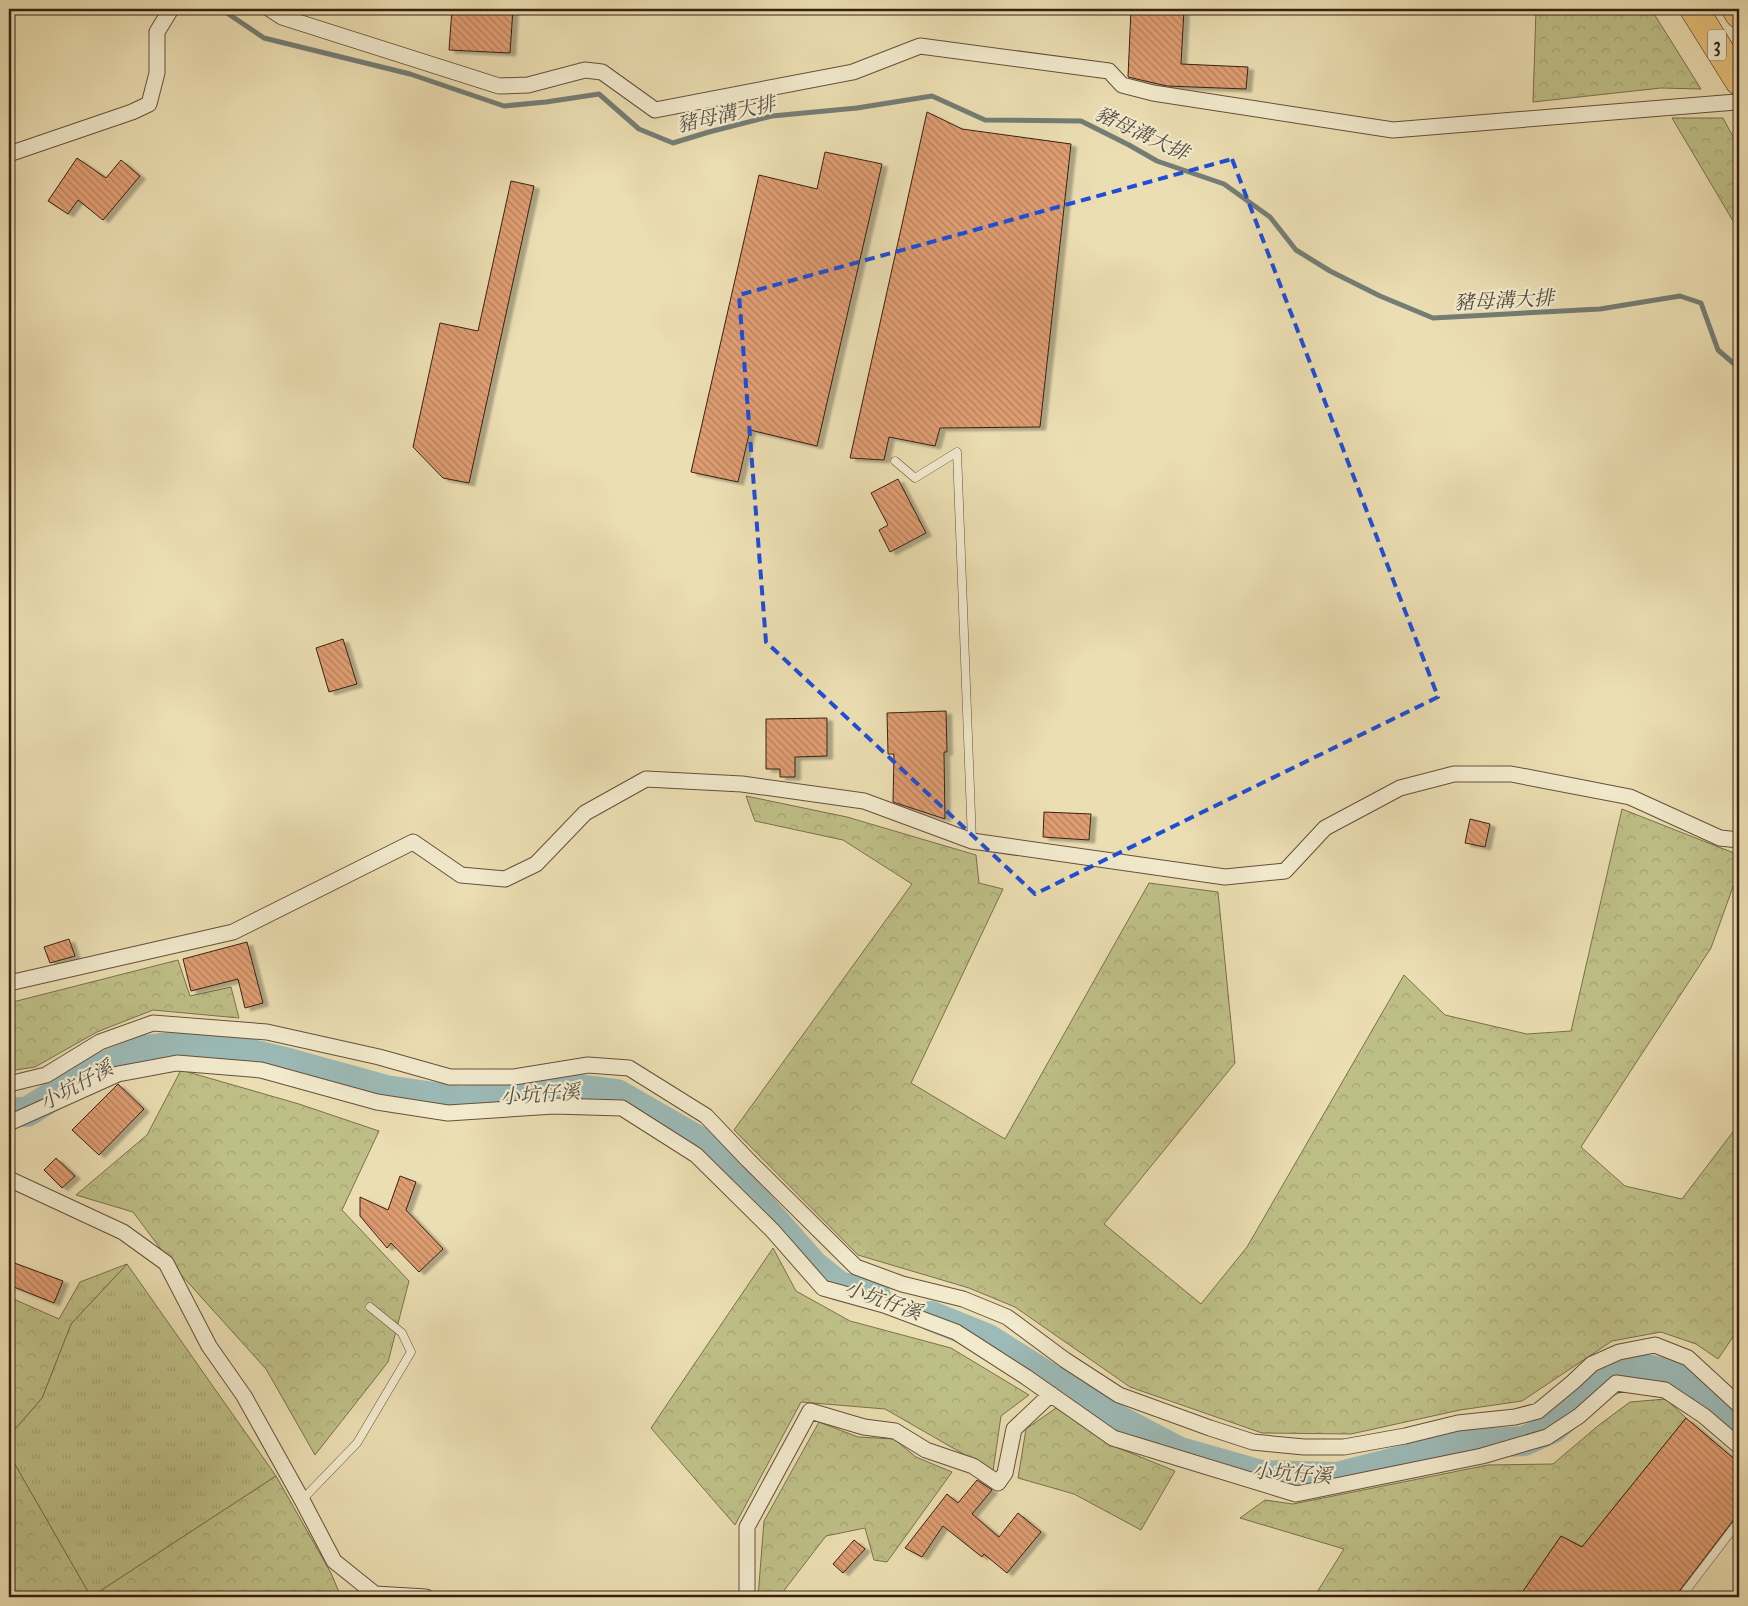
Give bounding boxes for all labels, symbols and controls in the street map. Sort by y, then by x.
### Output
road number: 3 [1708,30,1726,60]
water label: 豬母溝大排 [675,90,780,137]
water label: 豬母溝大排 [1092,101,1195,166]
water label: 豬母溝大排 [1453,285,1558,315]
water label: 小坑仔溪 [35,1054,119,1115]
water label: 小坑仔溪 [499,1079,583,1109]
water label: 小坑仔溪 [841,1276,927,1325]
water label: 小坑仔溪 [1251,1458,1335,1488]

